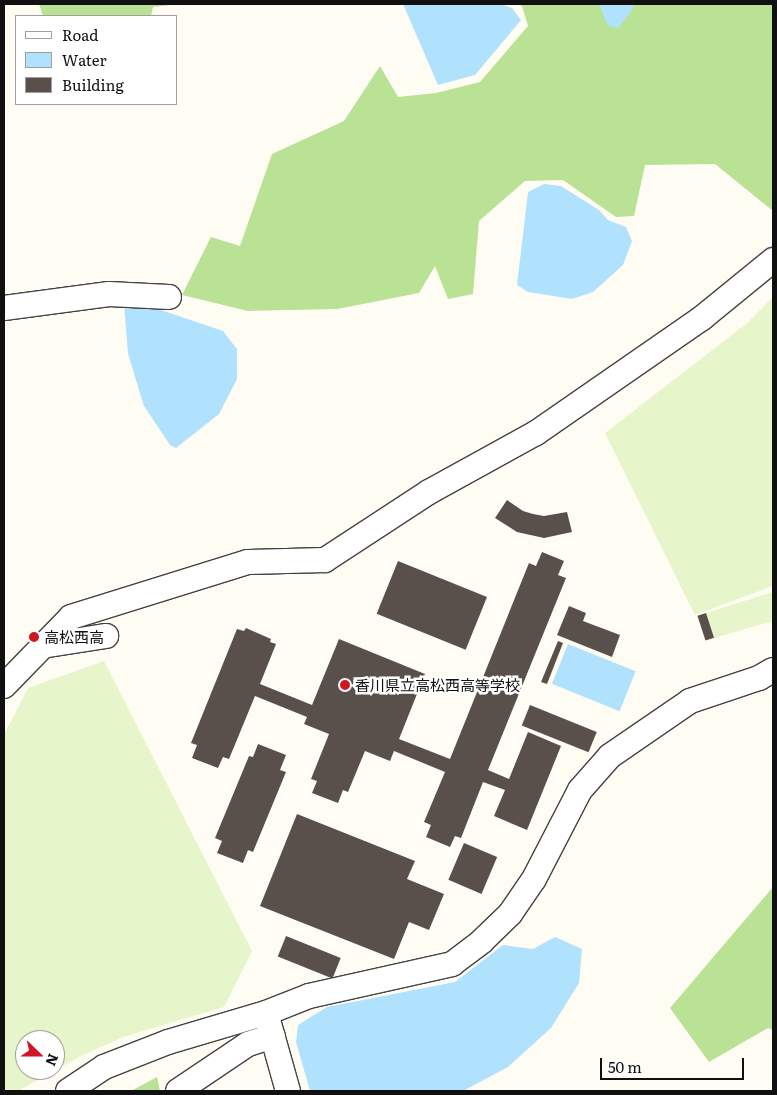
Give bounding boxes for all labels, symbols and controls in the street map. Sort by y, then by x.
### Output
legend [15,15,178,105]
text: Road [62,23,98,46]
text: Water [62,48,107,71]
text: Building [62,73,124,96]
place label: 高松西高 [44,628,104,646]
marker: 高松西高 [28,631,40,643]
place label: 香川県立高松西高等学校 [355,676,520,694]
marker: 香川県立高松西高等学校 [339,679,351,691]
north arrow [15,1030,65,1080]
scale bar [602,1048,746,1080]
text: N [42,1051,64,1069]
text: 50 m [608,1055,642,1078]

